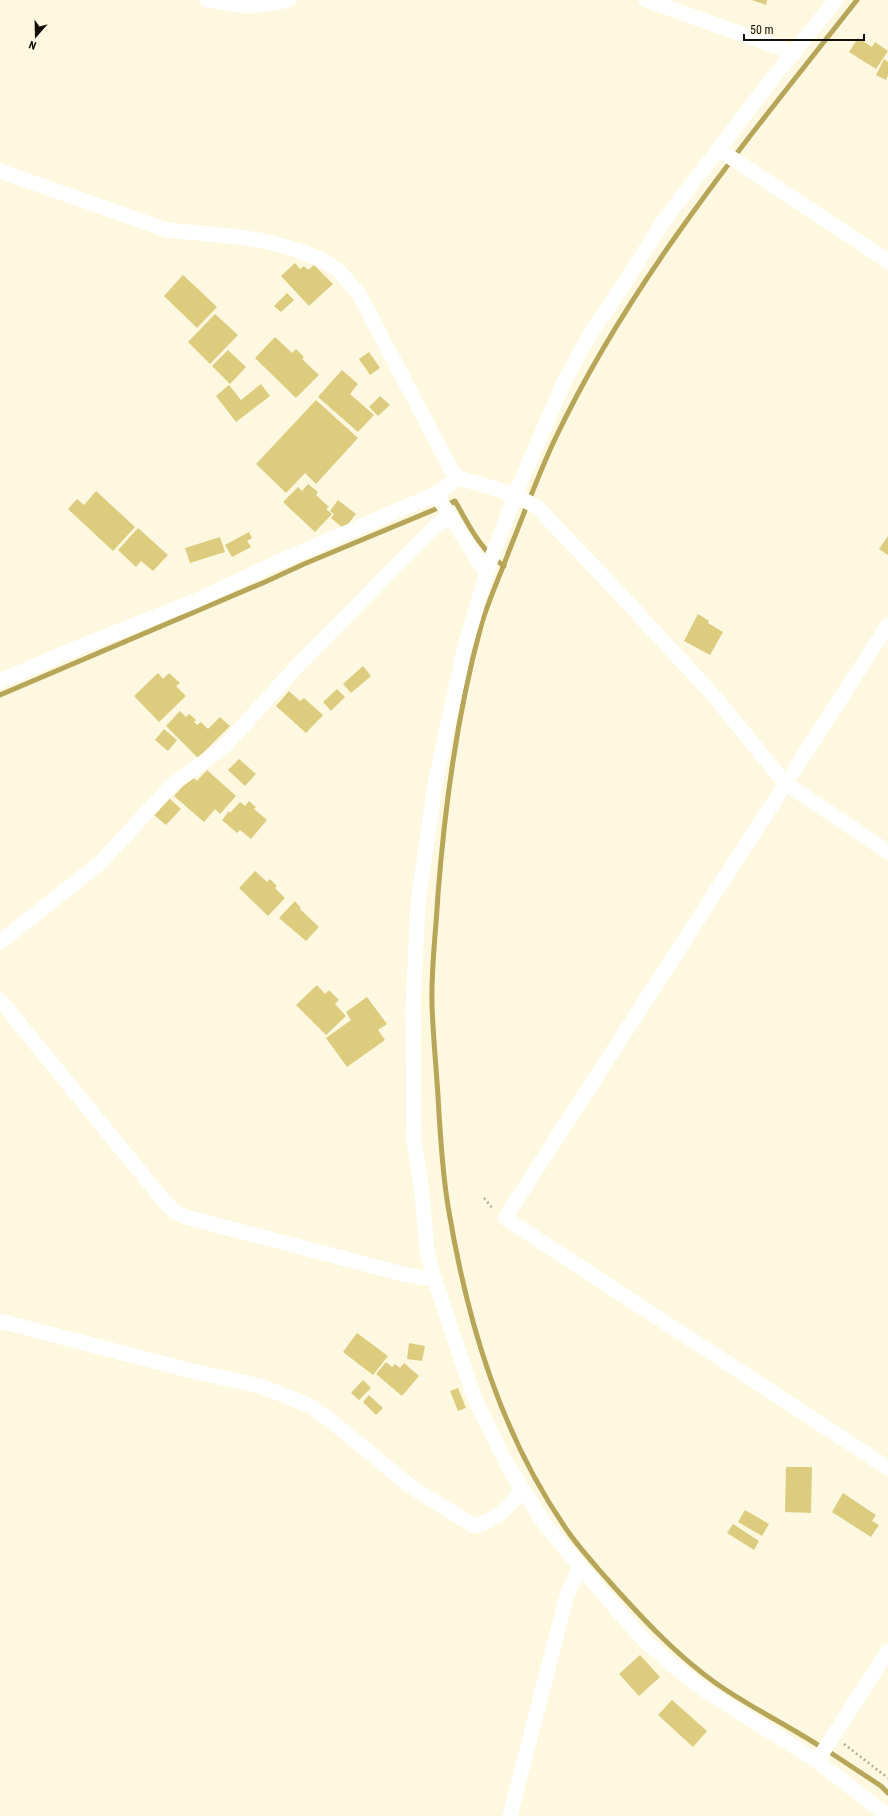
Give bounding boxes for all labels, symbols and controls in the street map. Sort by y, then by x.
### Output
north arrow [16,16,56,56]
scale bar [744,16,864,42]
text: 50 m [750,23,774,37]
text: N [27,38,38,52]

